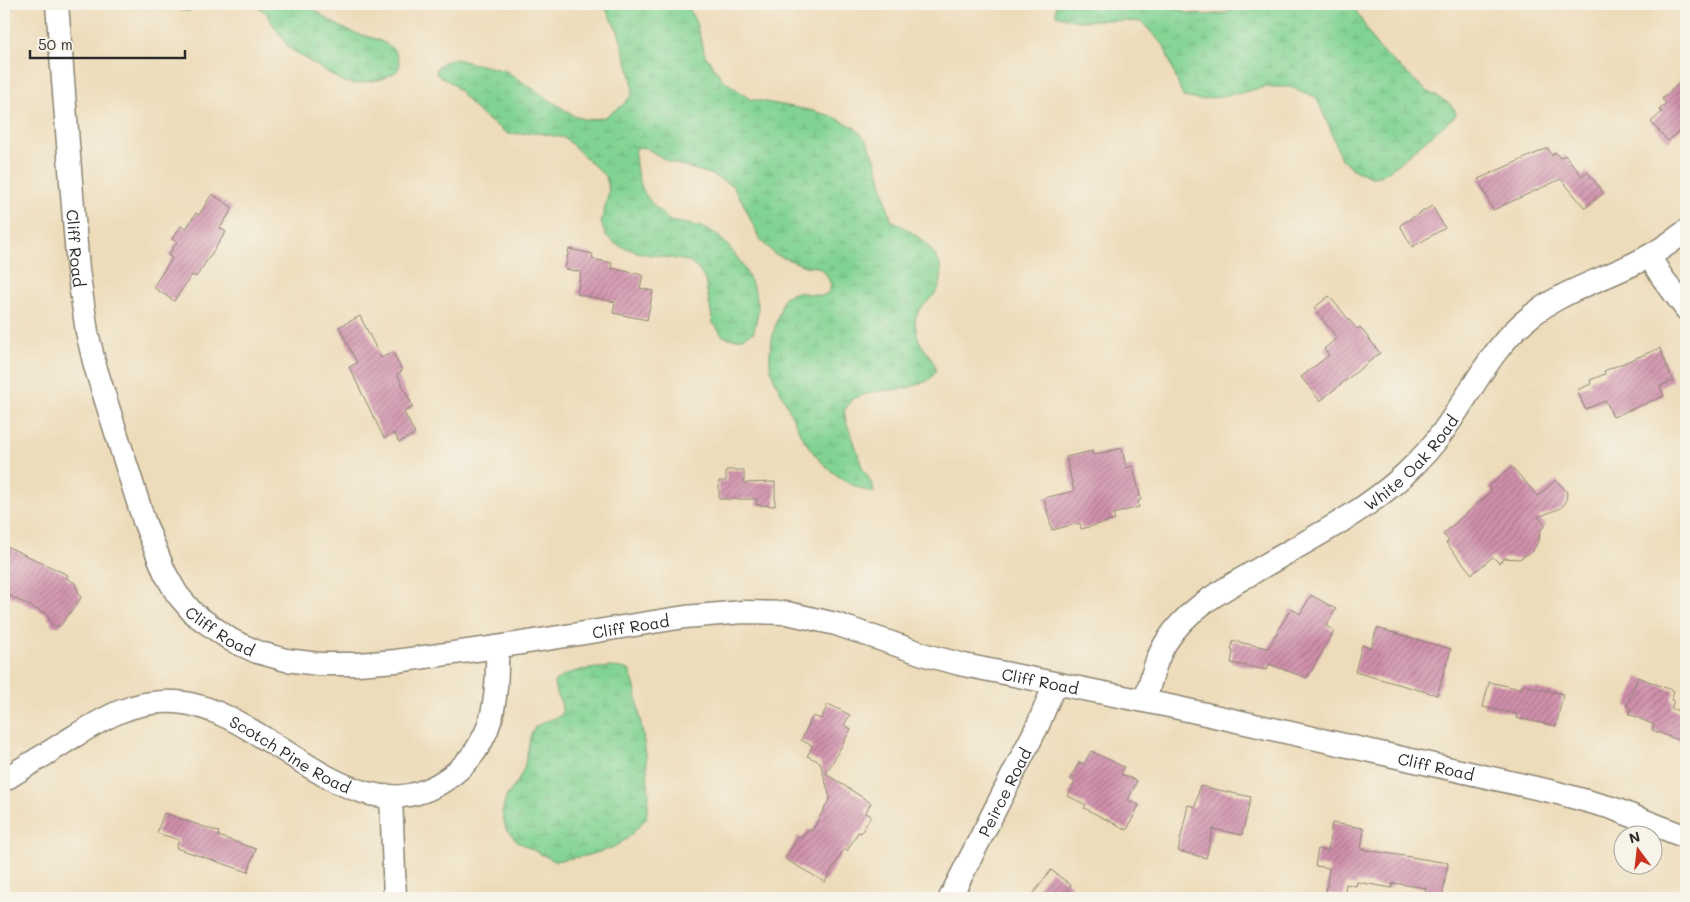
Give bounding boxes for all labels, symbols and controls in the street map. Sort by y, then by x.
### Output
scale bar [30,28,185,60]
text: 50 m [38,34,73,54]
street label: Cliff Road [63,209,91,288]
street label: White Oak Road [1359,411,1462,514]
street label: Cliff Road [181,602,258,660]
street label: Cliff Road [590,609,671,642]
street label: Cliff Road [1000,662,1081,698]
street label: Scotch Pine Road [226,710,354,797]
street label: Peirce Road [973,744,1035,840]
street label: Cliff Road [1396,747,1477,784]
north arrow [1612,824,1662,874]
text: N [1627,826,1642,848]

